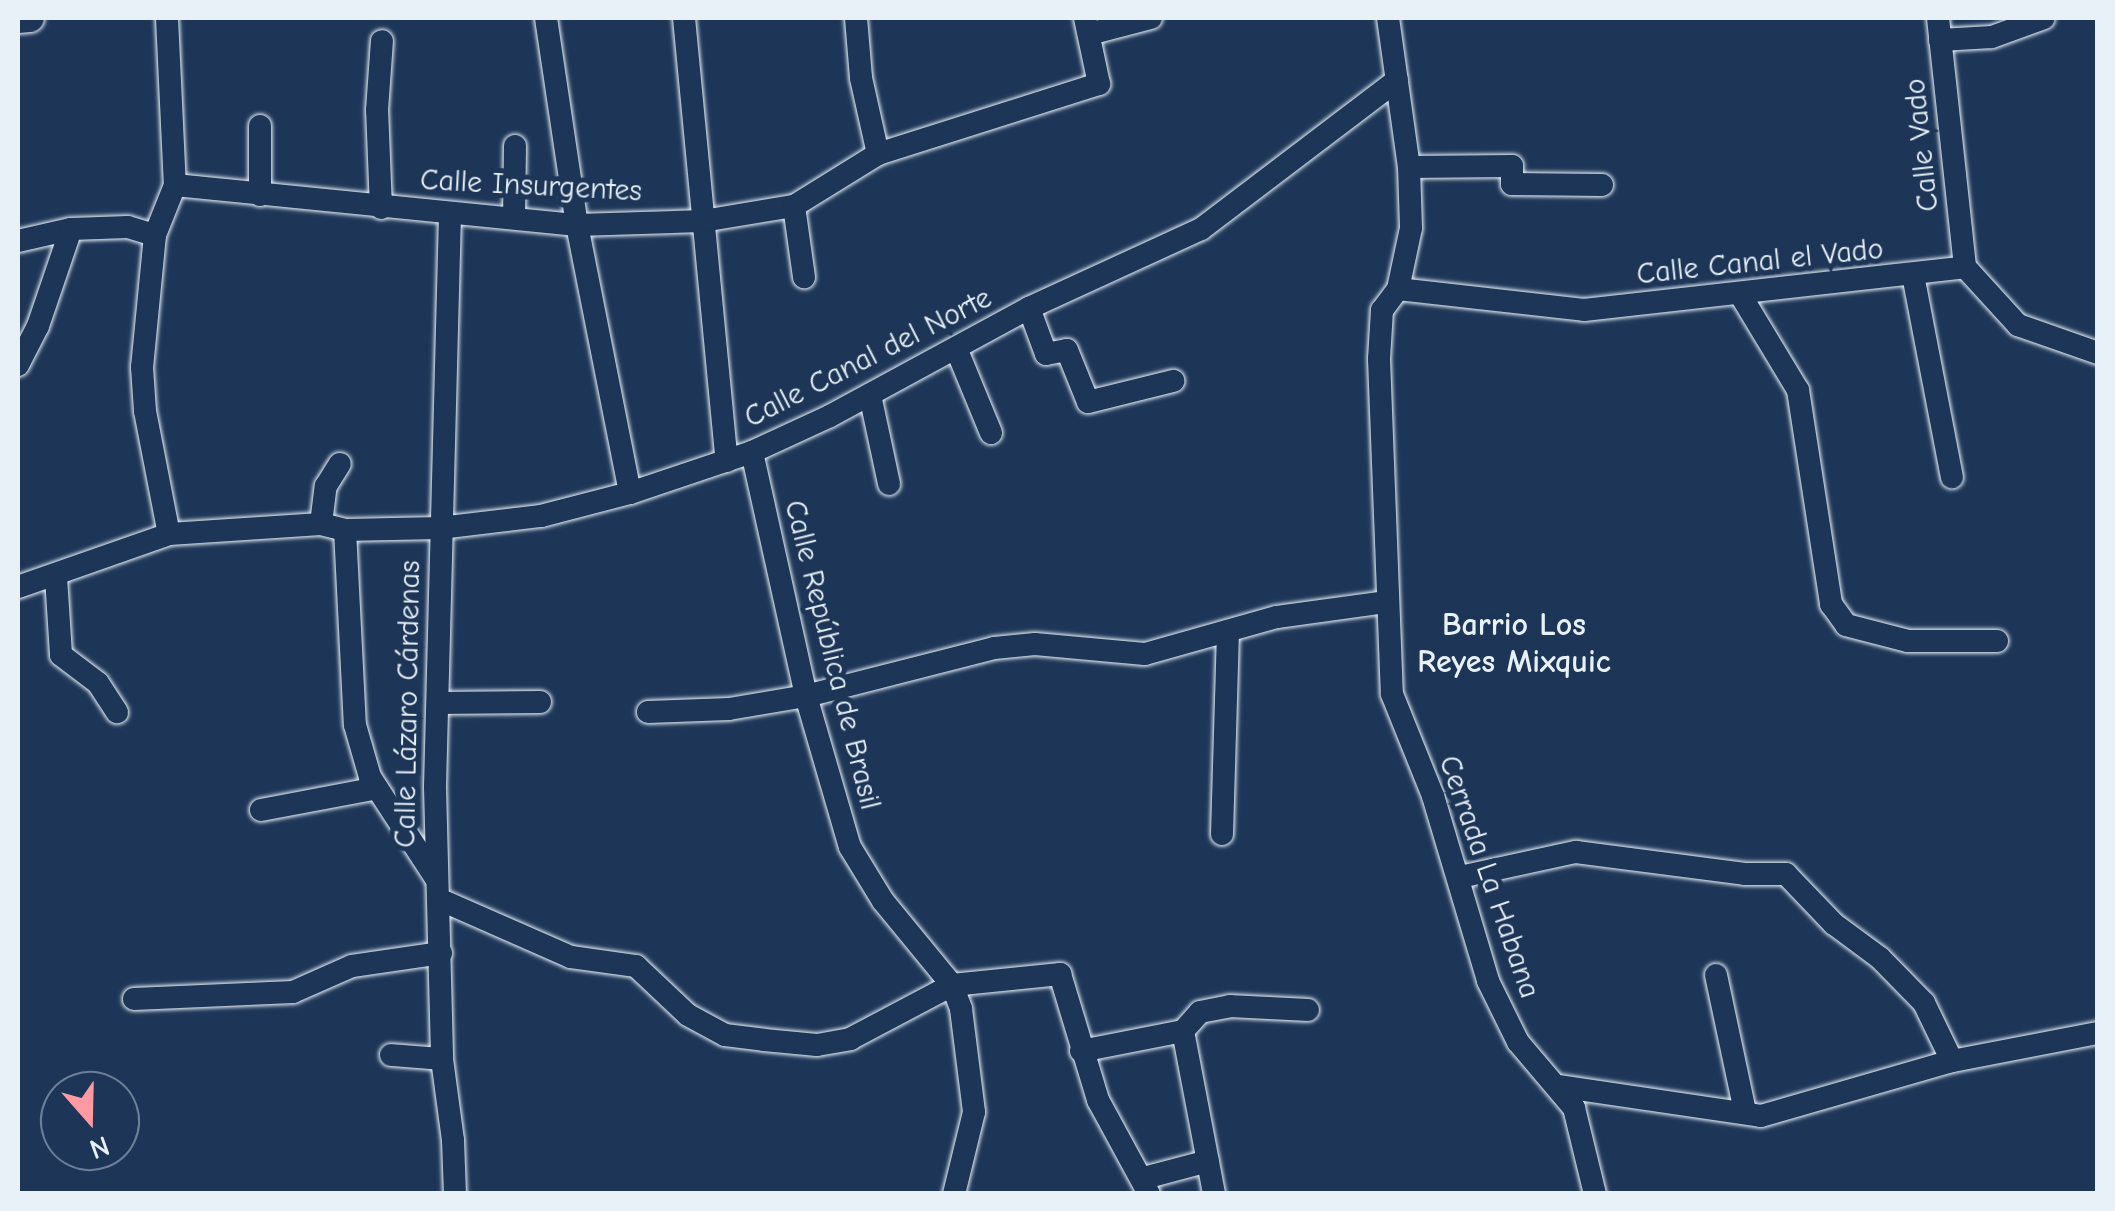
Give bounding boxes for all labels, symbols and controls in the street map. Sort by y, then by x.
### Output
street label: Calle Vado [1897,77,1947,213]
street label: Calle Insurgentes [419,162,643,210]
street label: Calle Canal el Vado [1635,231,1885,293]
street label: Calle Canal del Norte [738,280,998,436]
street label: Calle República de Brasil [776,497,888,813]
street label: Calle Lázaro Cárdenas [387,560,429,848]
district label: Barrio Los Reyes Mixquic [1417,607,1611,682]
street label: Cerrada La Habana [1431,751,1547,1003]
north arrow [40,1071,140,1171]
text: N [86,1129,114,1165]

